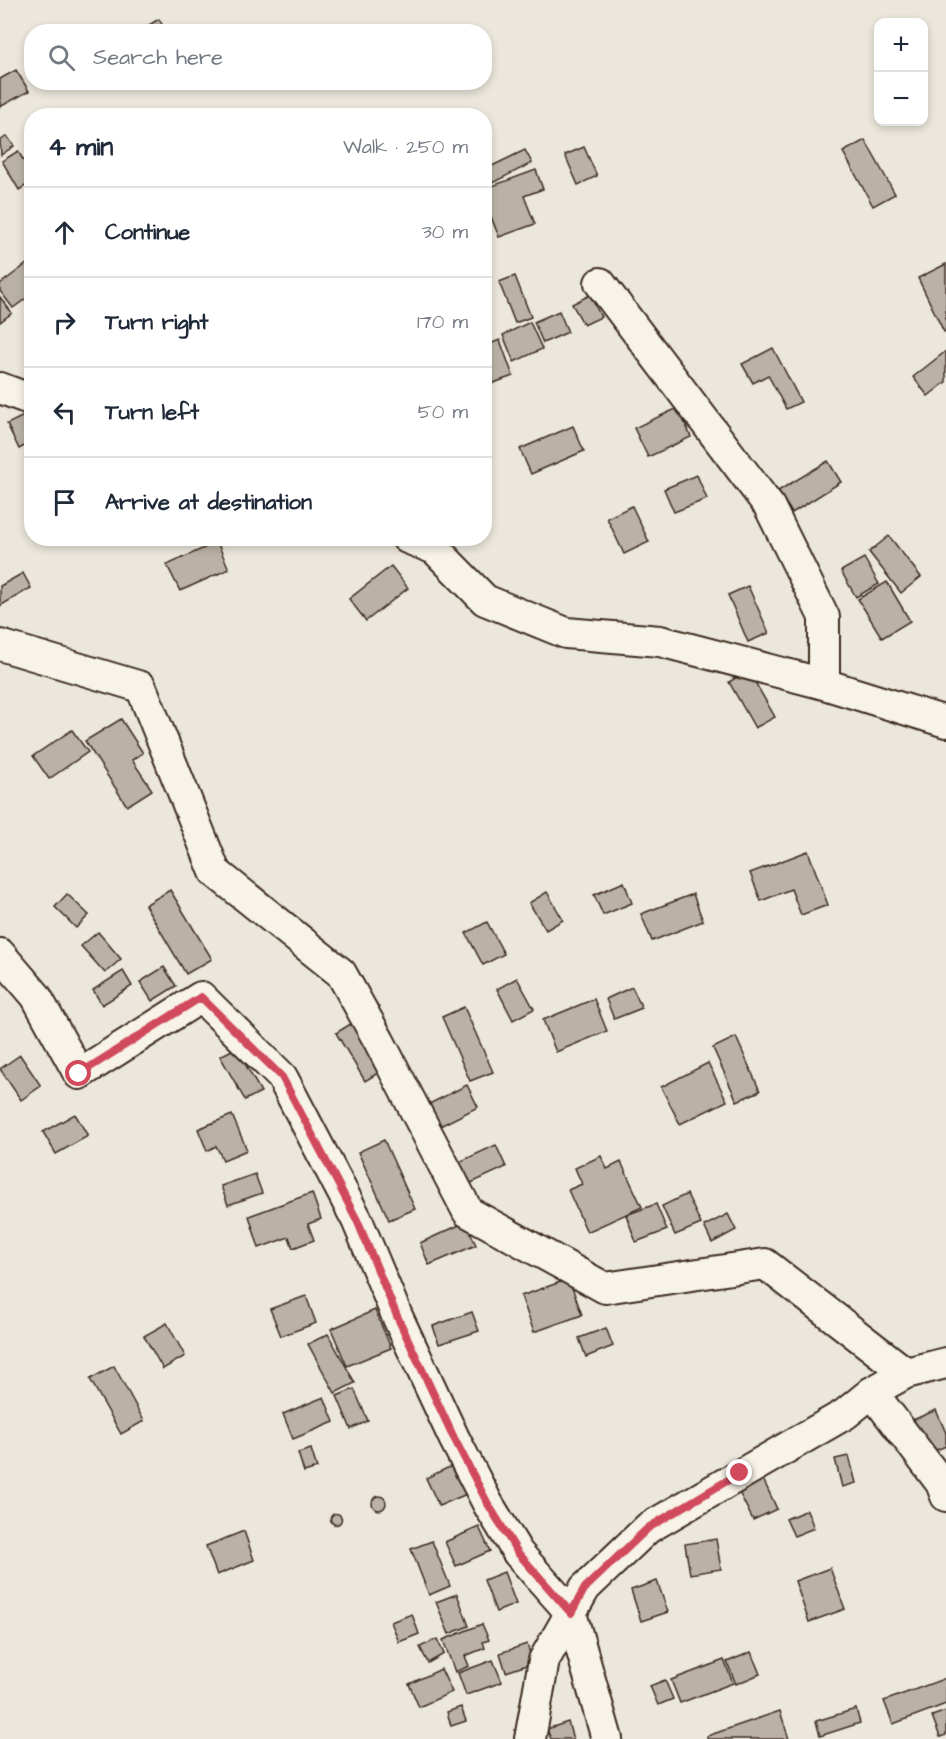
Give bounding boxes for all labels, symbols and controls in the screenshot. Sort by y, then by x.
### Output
map controls [874,18,928,126]
button: + [874,18,928,72]
search box [24,24,492,90]
icon: search [45,41,78,74]
text: Search here [93,42,223,73]
button: − [874,72,928,126]
text: 4 min [48,129,113,165]
text: Walk · 250 m [343,133,468,161]
icon: ahead [48,216,81,249]
text: Continue [105,217,190,248]
text: 30 m [422,218,468,246]
icon: right [48,306,81,339]
text: Turn right [105,307,208,338]
text: 170 m [417,308,468,336]
icon: left [48,396,81,429]
text: Turn left [105,397,199,428]
text: 50 m [418,398,468,426]
icon: arrive [48,486,81,519]
text: Arrive at destination [105,487,312,518]
route start [65,1060,91,1086]
route end [726,1459,752,1485]

